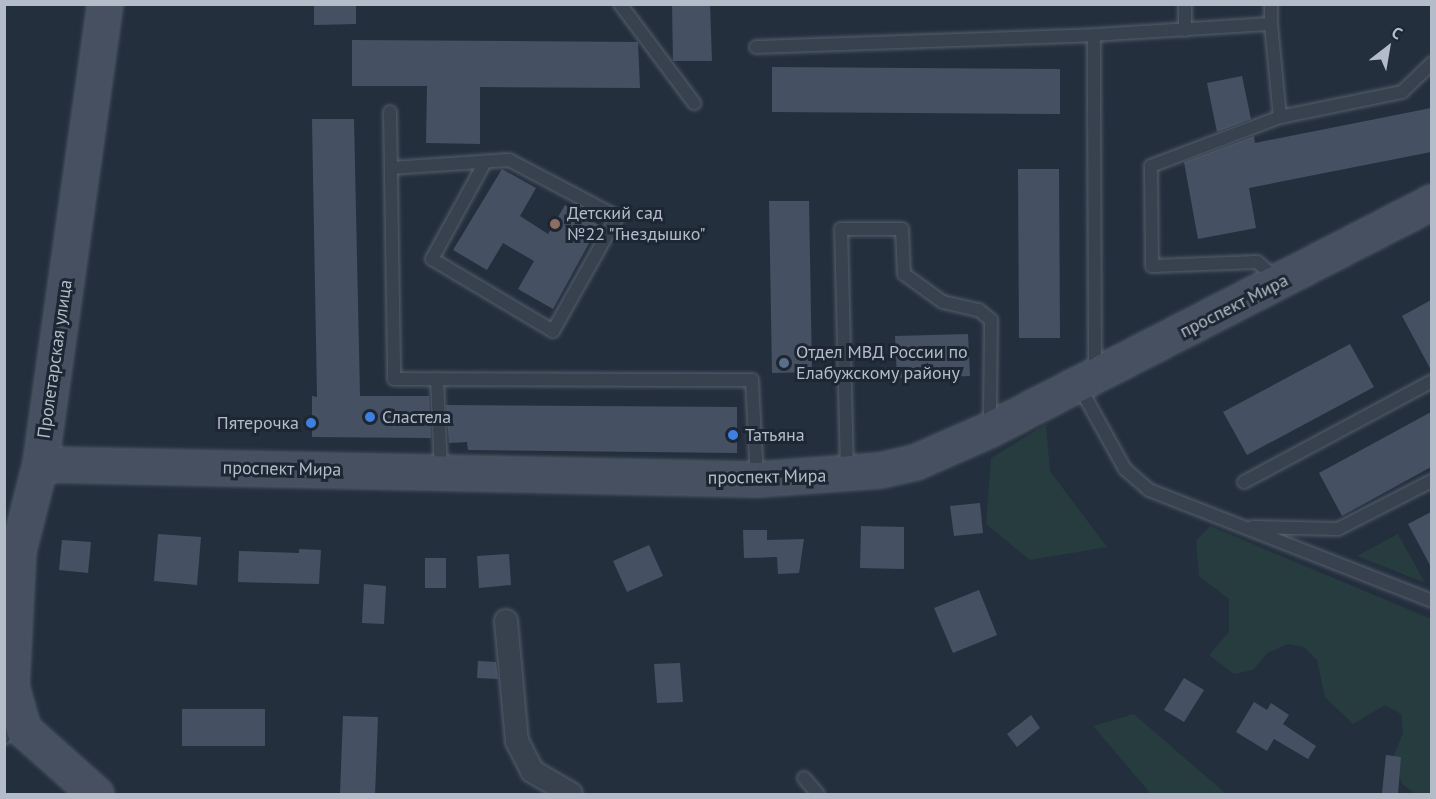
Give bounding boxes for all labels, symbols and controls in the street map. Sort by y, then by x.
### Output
north arrow [1358,18,1418,78]
text: С [1388,22,1406,43]
place label: Детский сад №22 "Гнездышко" [567,203,707,246]
marker: Детский сад №22 "Гнездышко" [548,217,562,231]
street label: проспект Мира [1176,269,1292,343]
street label: Пролетарская улица [33,278,77,440]
place label: Отдел МВД России по Елабужскому району [796,342,968,385]
marker: Отдел МВД России по Елабужскому району [777,356,791,370]
place label: Сластела [382,406,451,428]
marker: Сластела [363,410,377,424]
place label: Пятерочка [217,412,299,434]
marker: Пятерочка [304,416,318,430]
place label: Татьяна [745,424,805,446]
marker: Татьяна [726,428,740,442]
street label: проспект Мира [222,457,342,481]
street label: проспект Мира [707,465,827,489]

